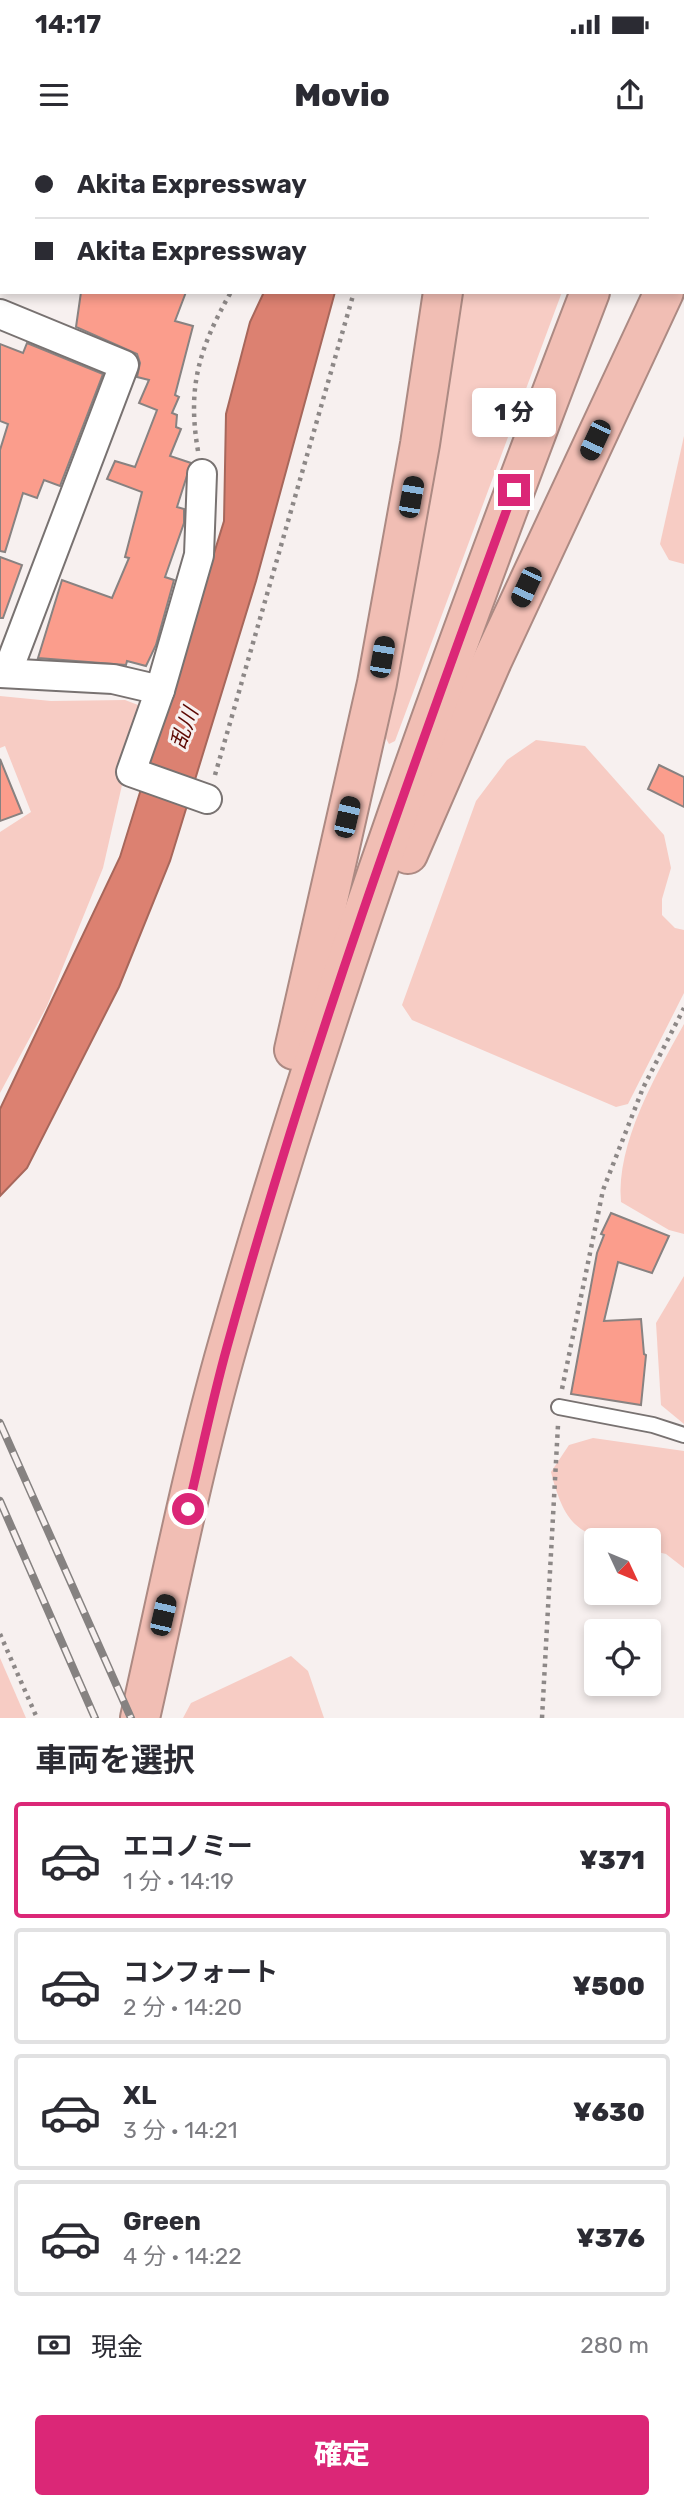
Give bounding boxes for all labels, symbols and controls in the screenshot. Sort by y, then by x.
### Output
text: 14:17 [35,9,101,40]
icon: menu [35,76,73,114]
text: Movio [294,76,390,114]
icon: share [611,76,649,114]
text: Akita Expressway [77,169,307,200]
text: Akita Expressway [77,236,307,267]
callout: 1 分 [472,388,556,438]
text: 1 分 [494,398,534,426]
car [577,417,614,463]
car [398,474,425,520]
route end [498,474,530,506]
car [508,564,545,610]
car [369,634,396,680]
water label: 乱川 [165,702,204,752]
car [333,794,362,840]
route start [172,1493,204,1525]
north arrow [584,1528,662,1605]
map controls [584,1528,661,1696]
car [149,1592,178,1638]
button: locate [584,1619,661,1696]
text: 車両を選択 [35,1741,195,1779]
icon: car [39,1829,102,1892]
text: エコノミー [123,1831,253,1862]
text: ¥371 [579,1845,645,1876]
text: 1 分 · 14:19 [123,1867,234,1895]
icon: car [39,1955,102,2018]
text: コンフォート [123,1957,278,1988]
text: ¥500 [573,1971,645,2002]
text: 2 分 · 14:20 [123,1993,242,2021]
text: XL [123,2080,156,2111]
icon: car [39,2081,102,2144]
text: ¥630 [573,2097,645,2128]
text: 3 分 · 14:21 [123,2116,238,2144]
text: Green [123,2206,201,2237]
icon: car [39,2207,102,2270]
text: ¥376 [576,2223,645,2254]
text: 4 分 · 14:22 [123,2242,242,2270]
icon: cash [35,2326,73,2364]
text: 280 m [580,2331,649,2359]
text: 現金 [91,2332,143,2363]
button: 確定 [35,2415,649,2495]

